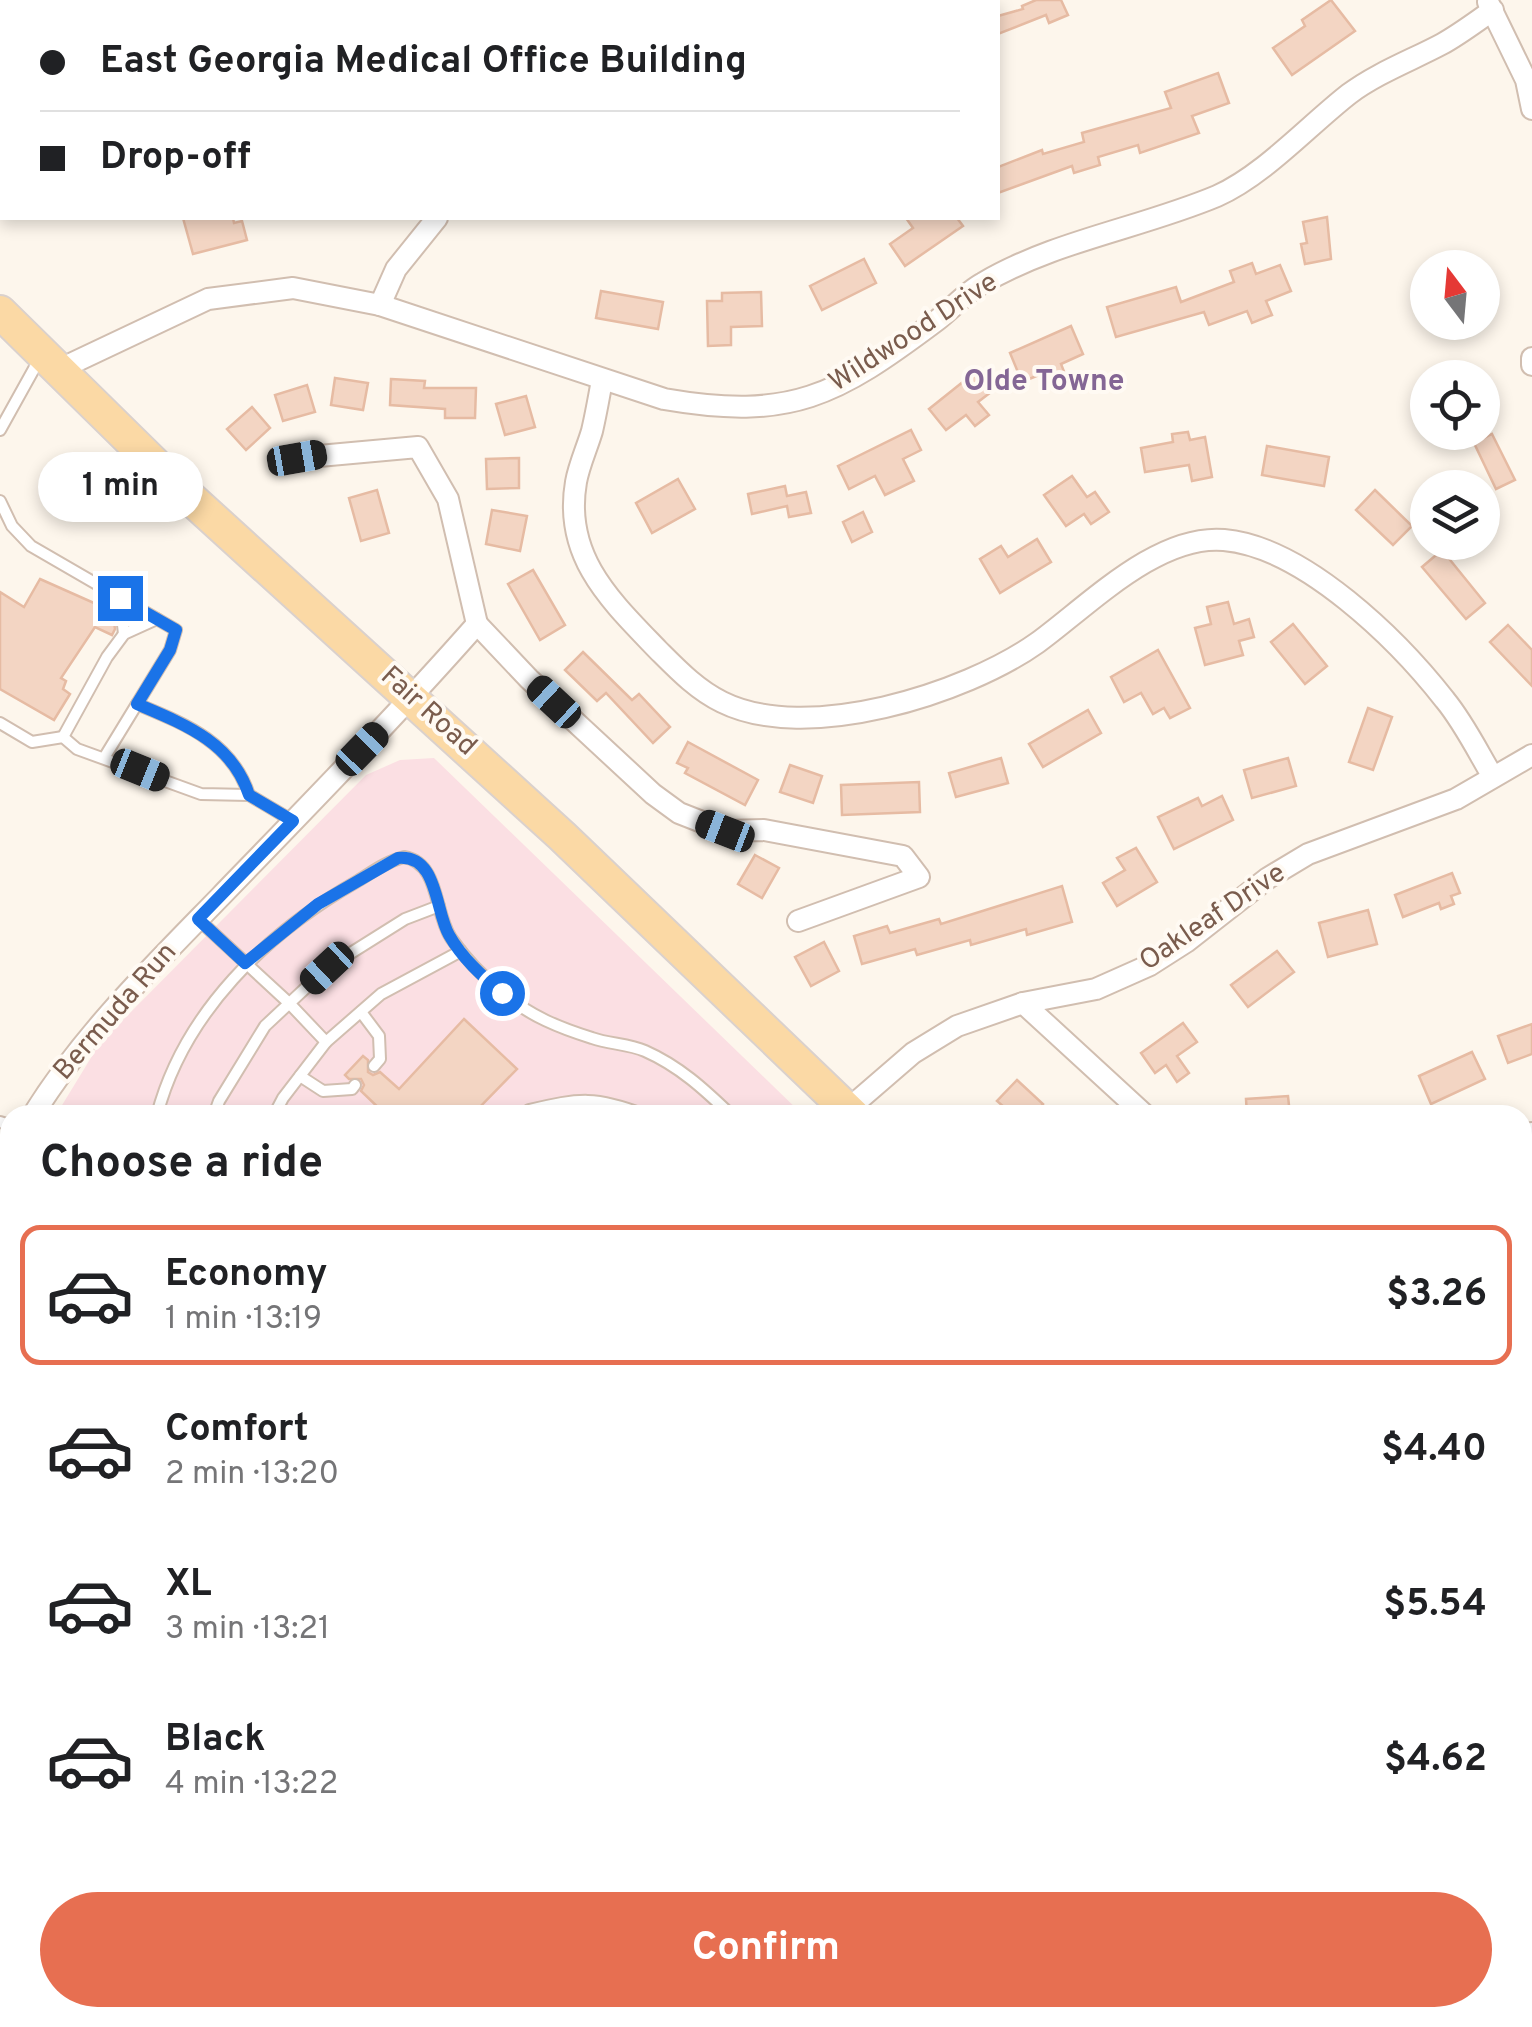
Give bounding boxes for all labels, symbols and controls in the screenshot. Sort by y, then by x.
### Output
text: East Georgia Medical Office Building [100,38,747,87]
text: Drop-off [100,134,251,183]
north arrow [1410,250,1500,340]
map controls [1410,250,1500,560]
street label: Wildwood Drive [823,265,1005,401]
button: locate [1410,360,1500,450]
district label: Olde Towne [963,364,1125,401]
car [265,438,329,478]
callout: 1 min [38,453,202,523]
text: 1 min [82,467,159,507]
button: layers [1410,470,1500,560]
route end [98,576,143,621]
street label: Fair Road [372,659,484,765]
car [522,671,586,733]
car [330,717,394,781]
car [107,745,173,795]
car [692,806,758,856]
street label: Oakleaf Drive [1133,856,1293,980]
street label: Bermuda Run [46,936,186,1088]
car [295,937,359,999]
route start [480,971,525,1016]
text: Choose a ride [40,1136,323,1193]
icon: car [45,1250,135,1340]
text: Economy [165,1251,327,1300]
text: $3.26 [1386,1271,1487,1320]
text: 1 min · 13:19 [165,1300,322,1340]
icon: car [45,1405,135,1495]
text: Comfort [165,1406,309,1455]
text: $4.40 [1381,1426,1487,1475]
text: 2 min · 13:20 [165,1455,339,1495]
icon: car [45,1560,135,1650]
text: XL [165,1561,212,1610]
text: $5.54 [1383,1581,1487,1630]
text: 3 min · 13:21 [165,1610,330,1650]
icon: car [45,1715,135,1805]
text: Black [165,1716,265,1765]
text: $4.62 [1384,1736,1487,1785]
text: 4 min · 13:22 [165,1765,338,1805]
button: Confirm [40,1892,1492,2007]

